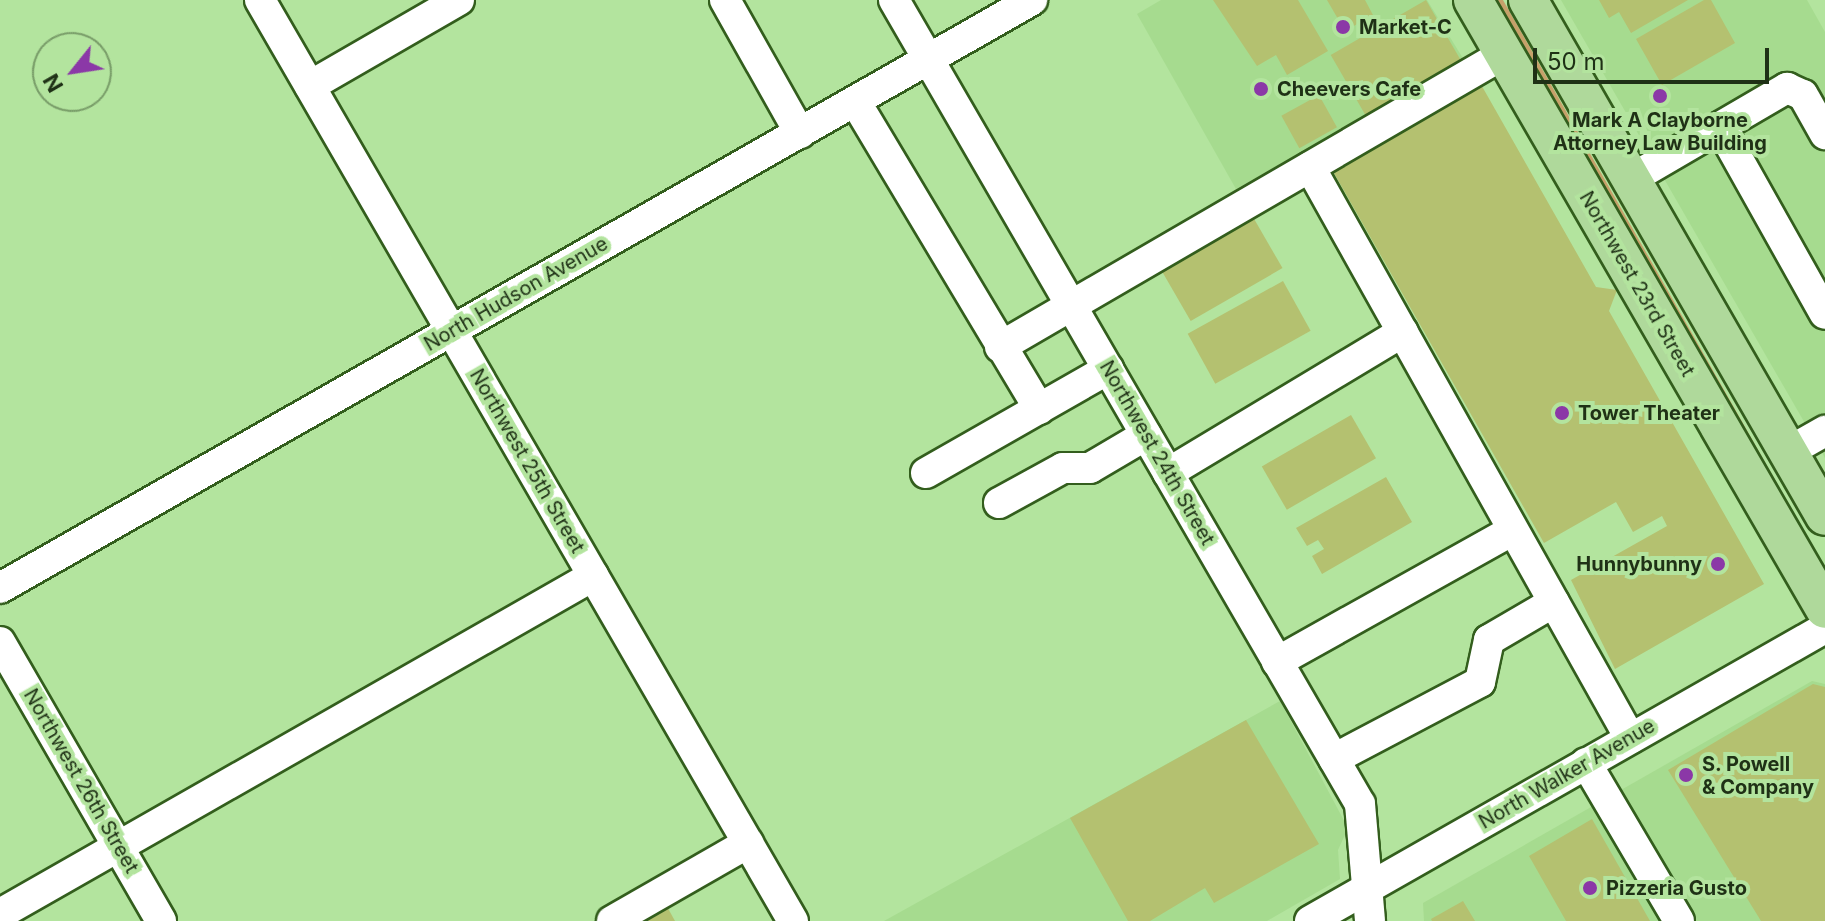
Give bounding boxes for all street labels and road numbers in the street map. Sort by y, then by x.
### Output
street label: Northwest 23rd Street [1574,187,1700,381]
street label: North Hudson Avenue [420,232,612,356]
street label: Northwest 24th Street [1094,357,1220,549]
street label: Northwest 25th Street [464,365,590,557]
street label: Northwest 26th Street [18,685,144,877]
street label: North Walker Avenue [1475,714,1659,834]

